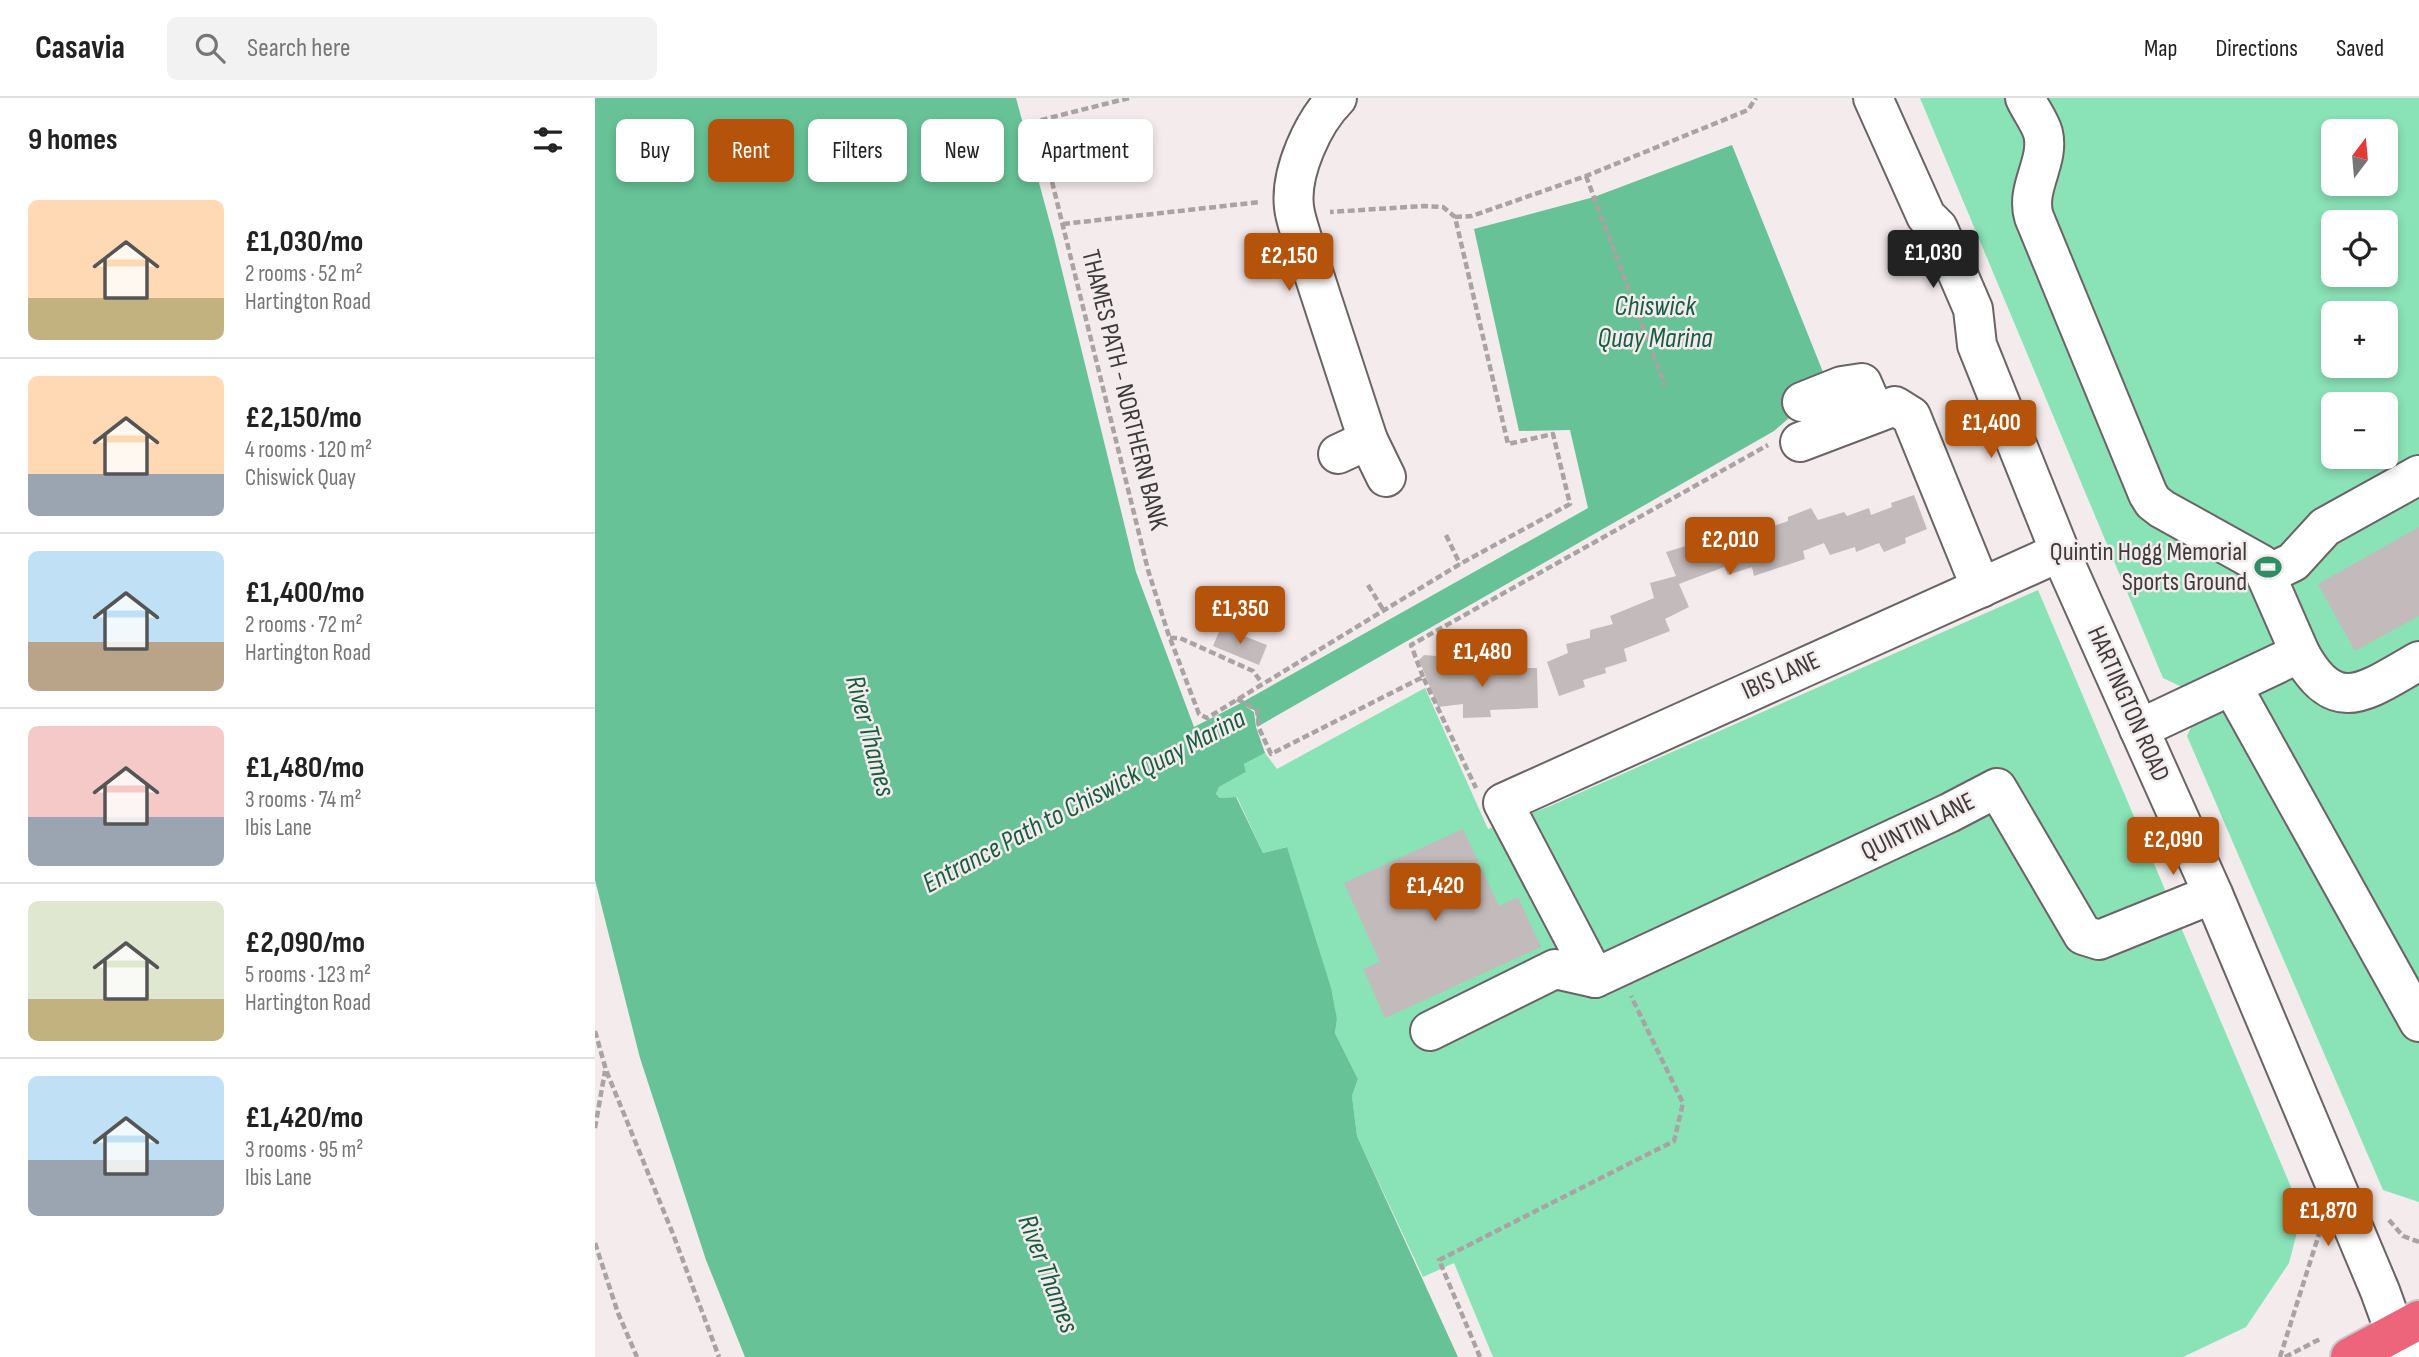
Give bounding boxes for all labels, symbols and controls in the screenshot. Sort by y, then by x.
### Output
search box [167,17,657,80]
text: Casavia [35,28,125,68]
icon: search [191,29,229,67]
text: Search here [247,33,350,64]
text: Map [2144,34,2177,63]
text: Directions [2215,34,2298,63]
text: Saved [2336,34,2384,63]
chip: Buy [616,119,694,182]
chip: Rent [708,119,794,182]
chip: Filters [808,119,907,182]
chip: New [921,119,1004,182]
chip: Apartment [1018,119,1153,182]
north arrow [2321,119,2397,196]
map controls [2321,119,2398,469]
icon: filters [529,121,567,159]
text: 9 homes [28,122,118,158]
button: locate [2321,210,2398,287]
text: £1,030/mo [245,224,363,260]
icon: home [84,228,168,312]
pin: £1,030 [1876,230,1990,290]
pin: £2,150 [1232,234,1346,293]
text: £1,030 [1904,239,1962,267]
text: £2,150 [1260,242,1318,270]
street label: THAMES PATH - NORTHERN BANK [1074,247,1174,533]
text: 2 rooms · 52 m² [245,260,363,288]
text: Hartington Road [245,288,371,316]
water label: Chiswick Quay Marina [1598,290,1713,355]
button: + [2321,301,2398,378]
button: − [2321,392,2398,469]
text: £2,150/mo [245,400,362,436]
pin: £1,400 [1934,400,2048,460]
icon: home [84,404,168,488]
text: £1,400 [1961,409,2021,437]
text: 4 rooms · 120 m² [245,436,372,464]
text: Chiswick Quay [245,464,356,492]
pin: £2,010 [1673,518,1787,577]
text: £2,010 [1701,526,1759,554]
place label: Quintin Hogg Memorial Sports Ground [2050,537,2247,598]
sports icon: Quintin Hogg Memorial Sports Ground [2253,552,2283,582]
text: £1,400/mo [245,575,364,611]
icon: home [84,579,168,663]
pin: £1,350 [1183,587,1297,646]
text: £1,350 [1211,595,1269,623]
text: 2 rooms · 72 m² [245,611,363,639]
street label: HARTINGTON ROAD [2080,622,2176,786]
pin: £1,480 [1425,630,1539,689]
text: £1,480 [1452,638,1512,666]
text: Hartington Road [245,639,371,667]
street label: IBIS LANE [1737,645,1825,707]
water label: River Thames [838,672,902,800]
water label: Entrance Path to Chiswick Quay Marina [917,701,1252,900]
text: £1,480/mo [245,750,364,786]
icon: home [84,754,168,838]
text: 3 rooms · 74 m² [245,786,362,814]
street label: QUINTIN LANE [1856,786,1980,868]
text: Ibis Lane [245,814,312,842]
pin: £2,090 [2116,818,2230,877]
text: £2,090 [2143,826,2203,854]
pin: £1,420 [1378,864,1492,923]
text: £1,420 [1406,872,1464,900]
text: £2,090/mo [245,925,365,961]
icon: home [84,929,168,1013]
text: 5 rooms · 123 m² [245,961,371,989]
text: Hartington Road [245,989,371,1017]
text: £1,420/mo [245,1100,363,1136]
icon: home [84,1104,168,1188]
text: 3 rooms · 95 m² [245,1136,364,1164]
text: Ibis Lane [245,1164,312,1192]
pin: £1,870 [2271,1188,2385,1248]
text: £1,870 [2299,1197,2357,1225]
water label: River Thames [1010,1210,1086,1338]

